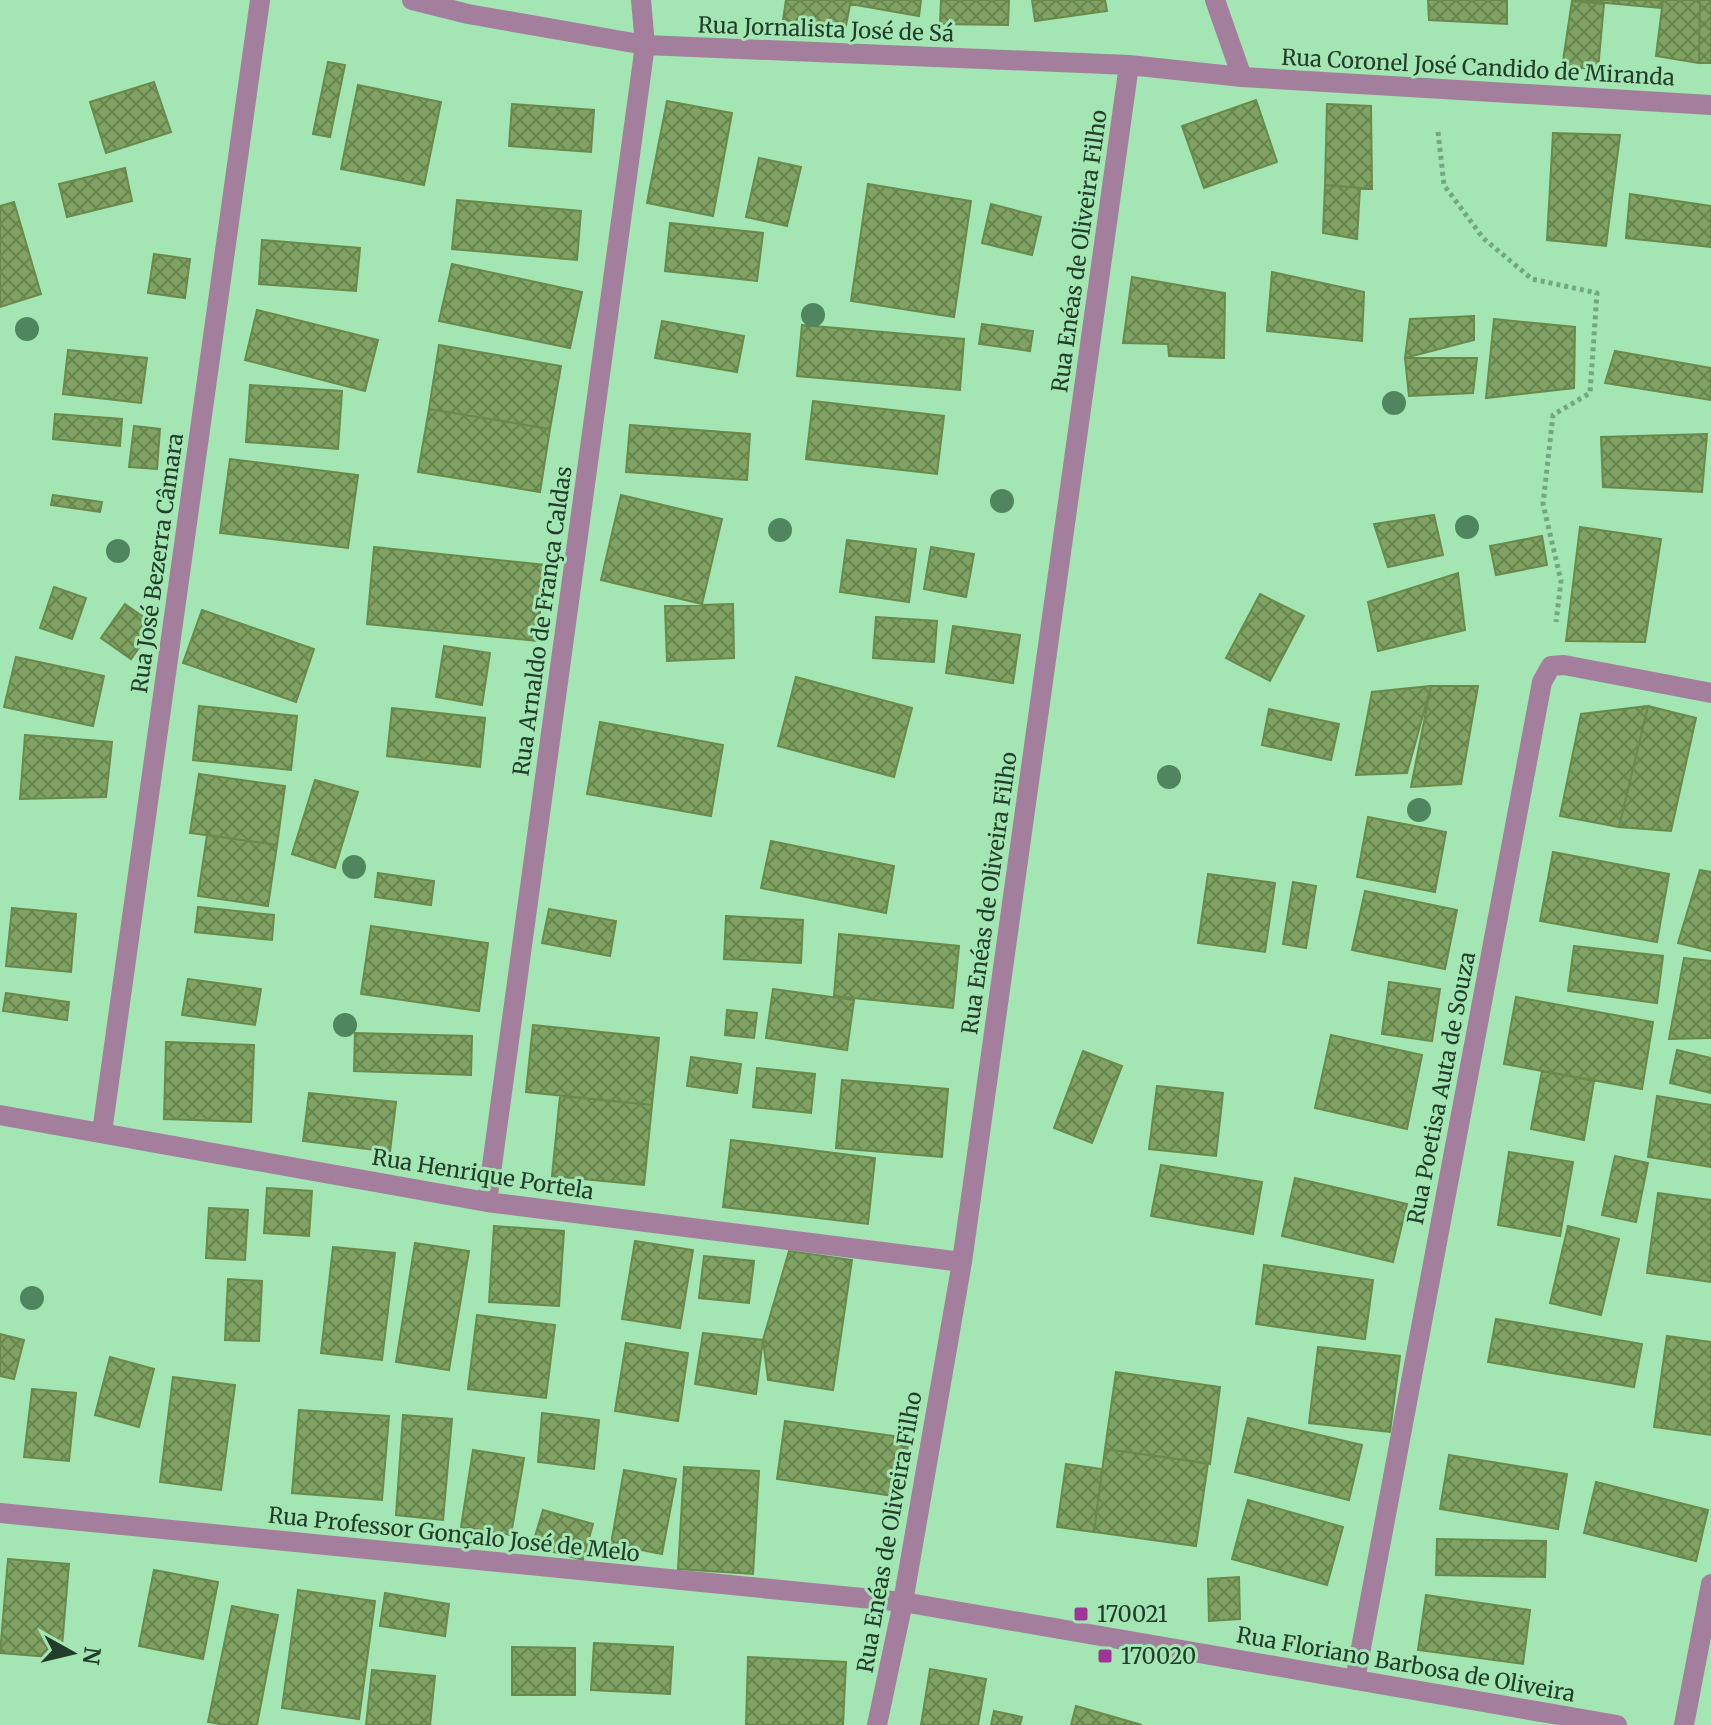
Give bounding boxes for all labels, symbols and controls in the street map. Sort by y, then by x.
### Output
street label: Rua Jornalista José de Sá [697,11,955,47]
street label: Rua Coronel José Candido de Miranda [1281,43,1676,91]
street label: Rua Enéas de Oliveira Filho [1045,108,1113,394]
street label: Rua José Bezerra Câmara [125,431,189,695]
street label: Rua Arnaldo de França Caldas [506,464,578,778]
street label: Rua Enéas de Oliveira Filho [955,750,1023,1036]
street label: Rua Poetisa Auta de Souza [1401,949,1481,1227]
street label: Rua Henrique Portela [370,1143,596,1205]
street label: Rua Enéas de Oliveira Filho [850,1389,928,1675]
street label: Rua Professor Gonçalo José de Melo [267,1501,641,1567]
place label: 170021 [1097,1600,1168,1628]
marker: 170021 [1072,1605,1090,1623]
north arrow [32,1613,112,1693]
street label: Rua Floriano Barbosa de Oliveira [1234,1620,1578,1708]
place label: 170020 [1121,1642,1196,1670]
text: N [77,1645,107,1667]
marker: 170020 [1096,1647,1114,1665]

